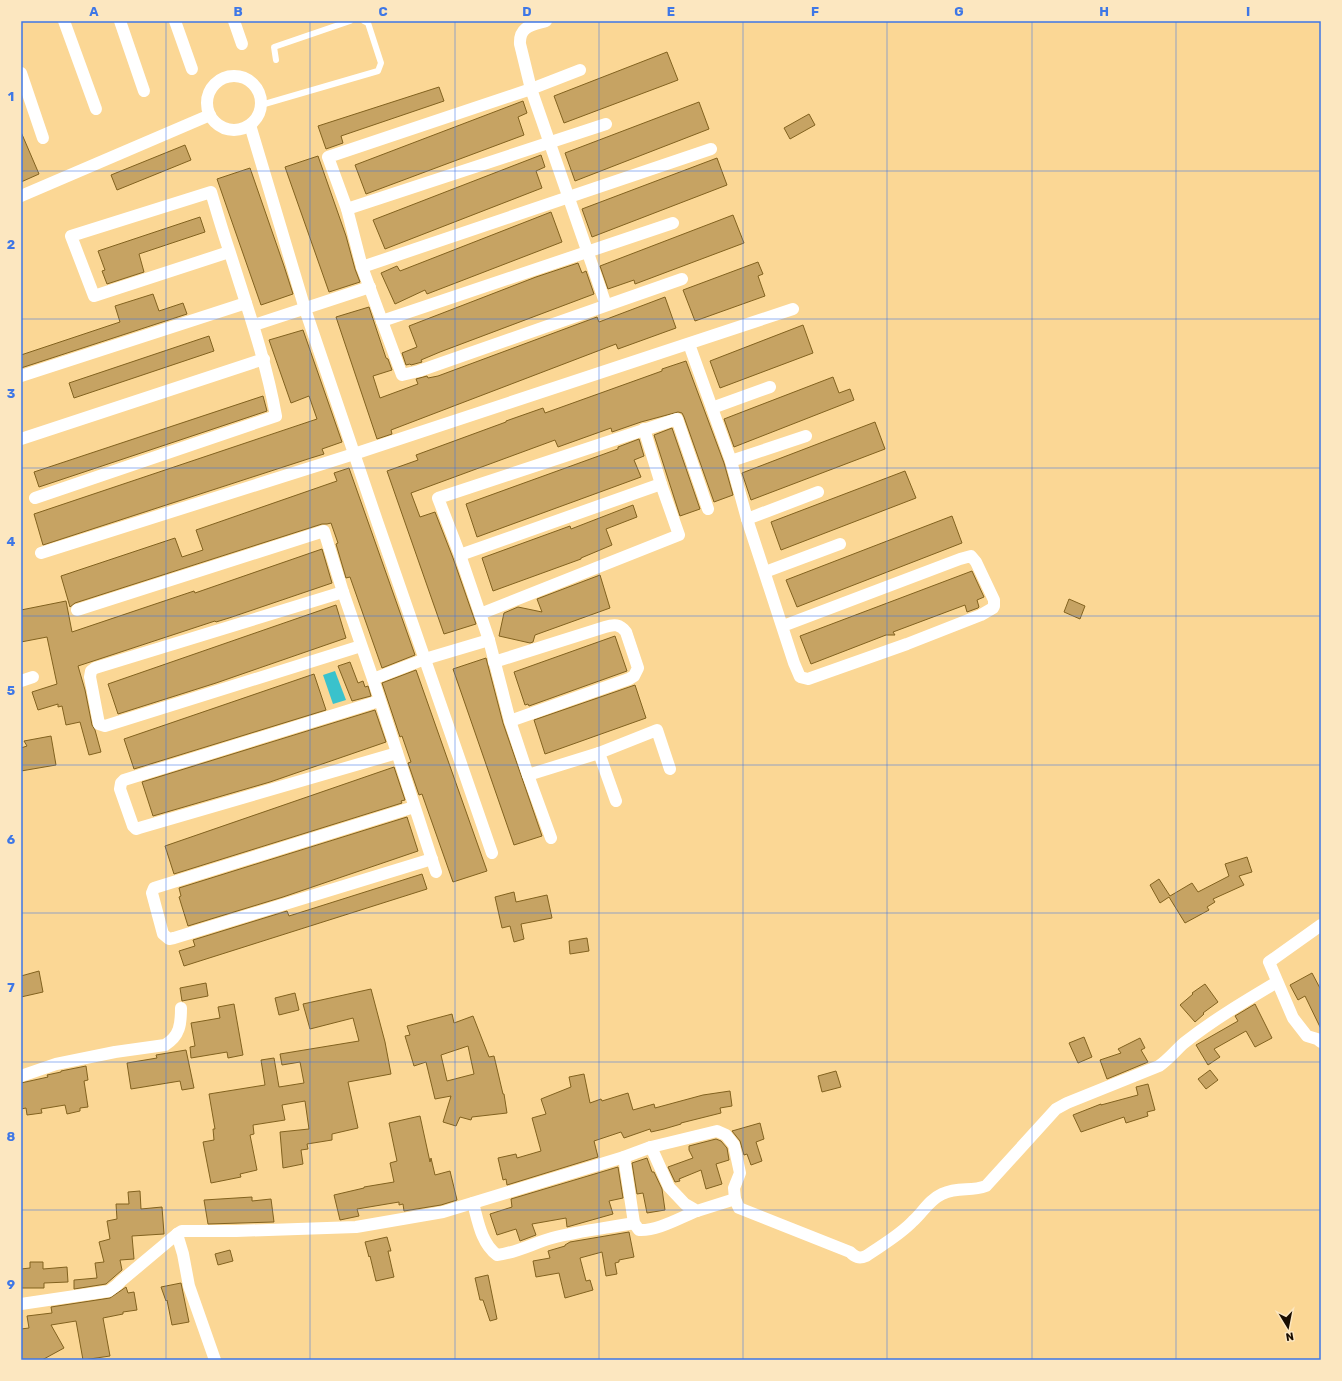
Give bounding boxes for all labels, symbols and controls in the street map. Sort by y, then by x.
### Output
text: A [89,4,99,19]
text: B [233,4,243,19]
text: C [378,4,388,19]
text: D [522,4,532,19]
text: E [667,4,675,19]
text: F [811,4,819,19]
text: G [954,4,964,19]
text: H [1099,4,1109,19]
text: I [1246,4,1250,19]
text: 1 [8,89,14,104]
text: 2 [7,237,15,252]
text: 3 [7,386,16,401]
text: 4 [7,534,16,549]
text: 5 [7,683,15,698]
text: 6 [7,832,16,847]
text: 7 [7,980,15,995]
text: 8 [7,1129,16,1144]
text: 9 [7,1277,15,1292]
north arrow [1268,1307,1308,1347]
text: N [1285,1329,1295,1343]

